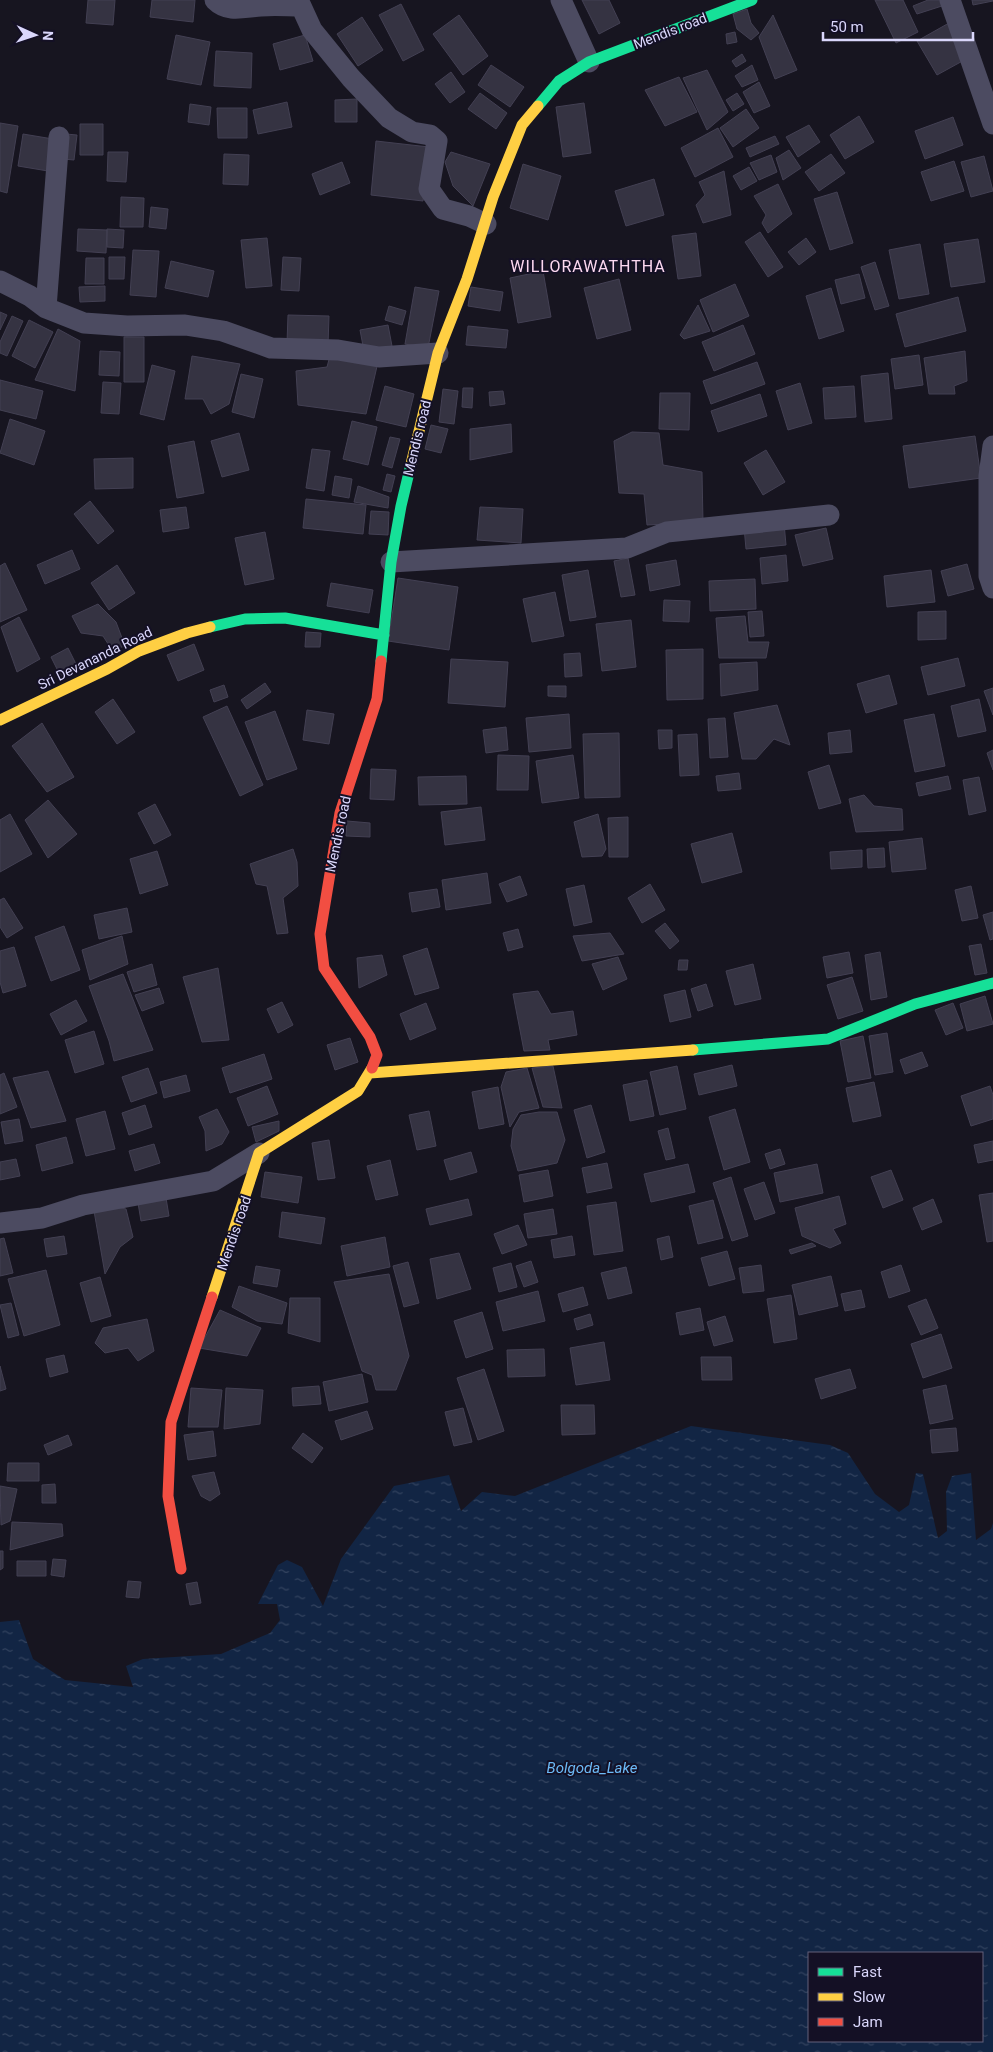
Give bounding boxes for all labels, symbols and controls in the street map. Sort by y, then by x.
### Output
north arrow [10,10,60,60]
street label: Mendis road [631,10,709,52]
scale bar [823,10,973,42]
text: 50 m [830,18,864,36]
text: N [40,30,56,41]
district label: WILLORAWATHTHA [510,257,666,276]
street label: Mendis road [400,398,434,478]
street label: Sri Devananda Road [35,623,155,693]
street label: Mendis road [322,794,354,874]
street label: Mendis road [214,1194,254,1272]
water label: Bolgoda_Lake [547,1759,638,1777]
legend [808,1952,983,2042]
text: Fast [853,1963,882,1981]
text: Slow [853,1988,885,2006]
text: Jam [853,2013,883,2031]

